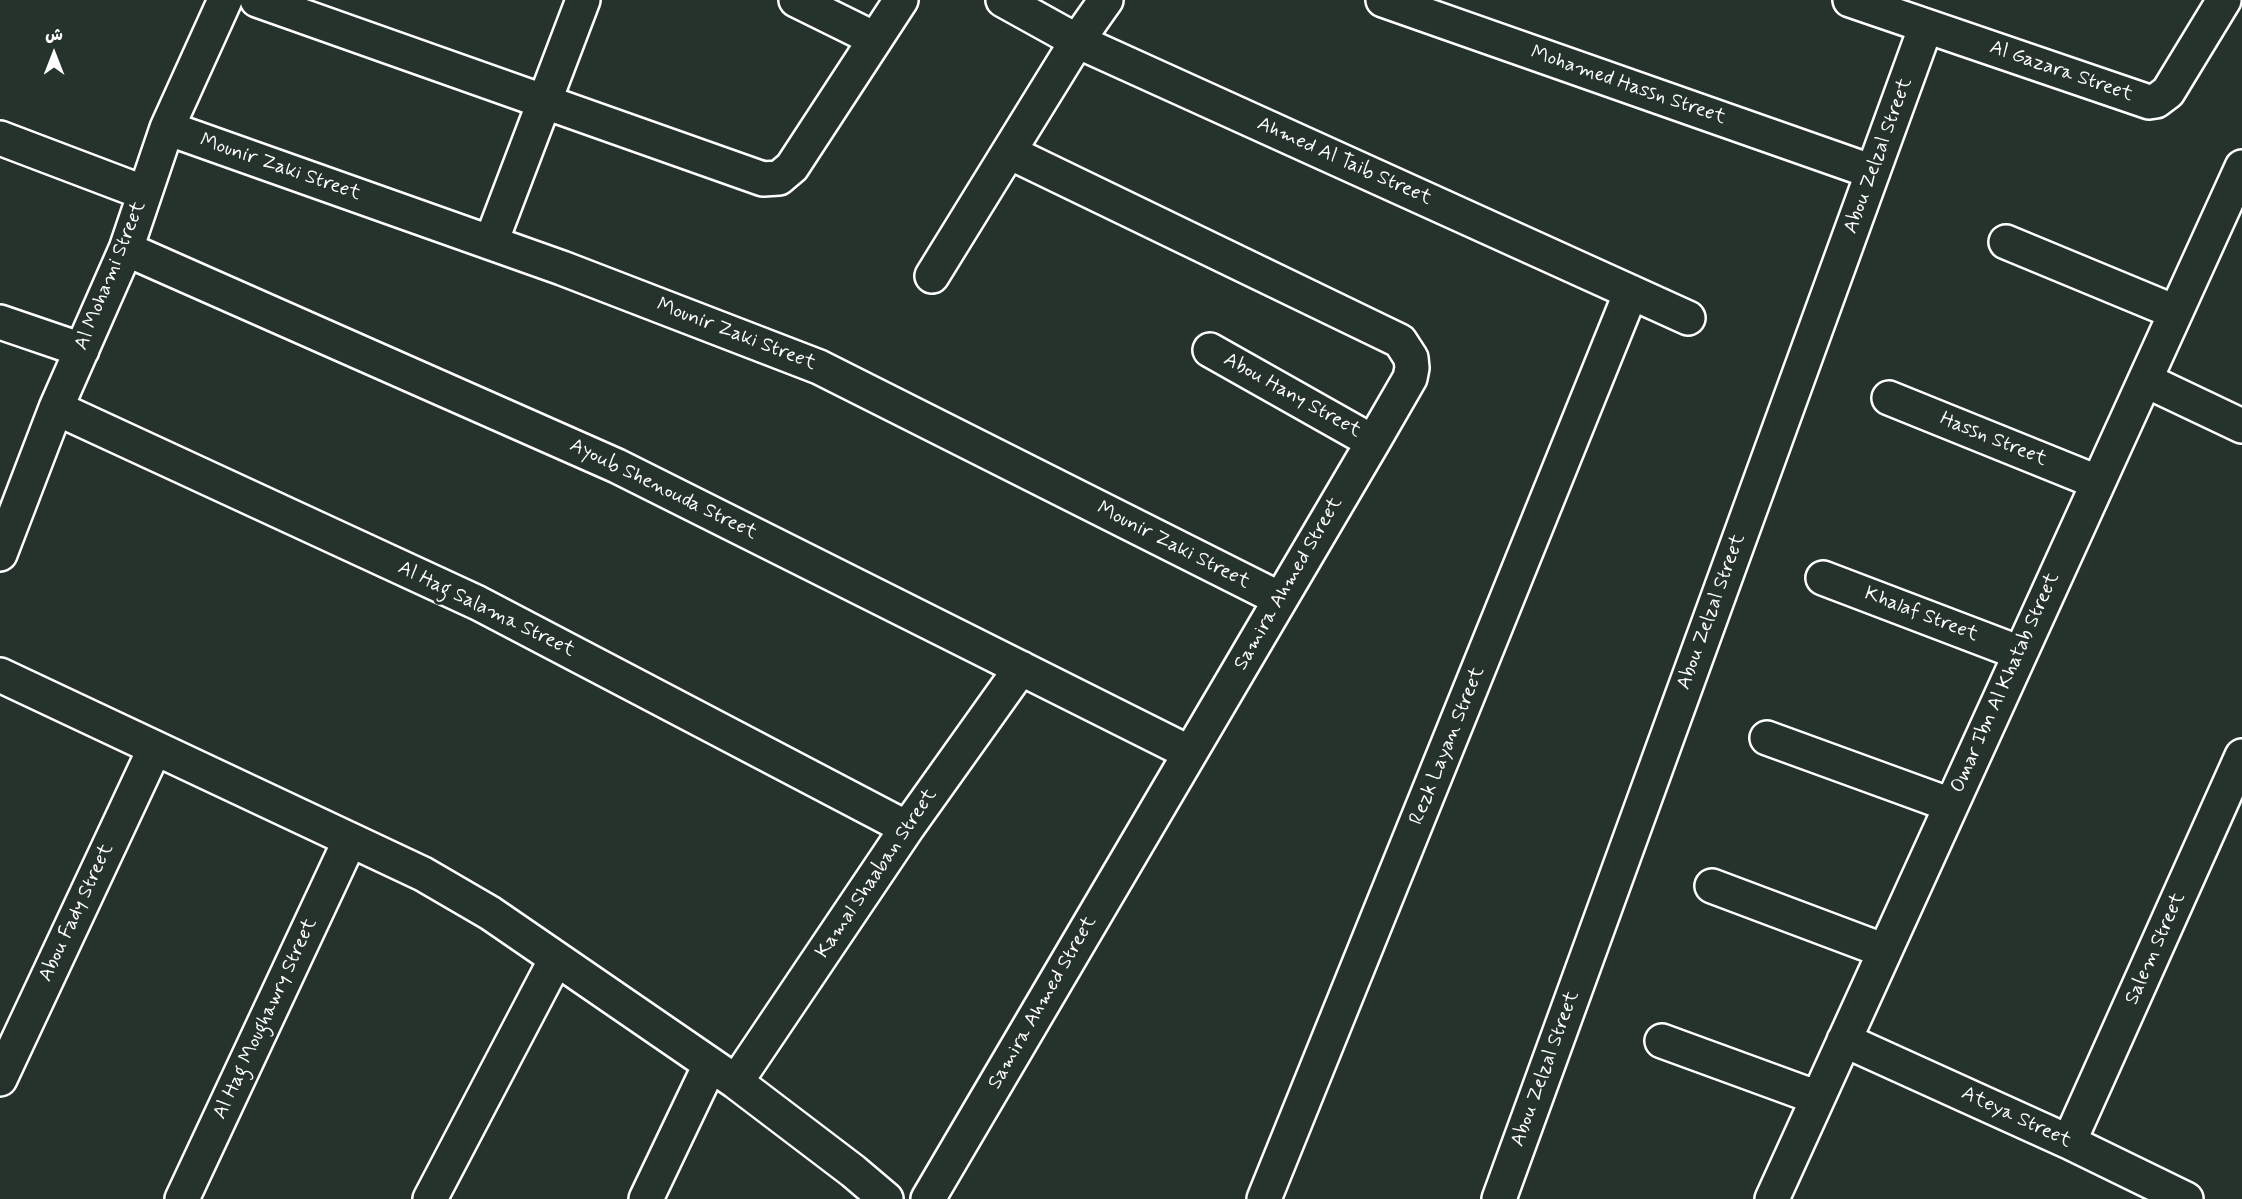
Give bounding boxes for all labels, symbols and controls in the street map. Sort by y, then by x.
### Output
north arrow [24,24,84,84]
text: ش [45,25,63,46]
street label: Al Gazara Street [1986,36,2136,108]
street label: Mohamed Hassn Street [1527,41,1729,131]
street label: Abou Zelzal Street [1840,75,1918,237]
street label: Ahmed Al Taib Street [1253,113,1435,211]
street label: Mounir Zaki Street [196,129,364,207]
street label: Al Mohami Street [70,198,152,354]
street label: Mounir Zaki Street [653,294,819,376]
street label: Abou Hany Street [1219,348,1365,444]
street label: Hassn Street [1936,408,2050,472]
street label: Ayoub Shenouda Street [565,434,761,546]
street label: Samira Ahmed Street [1230,493,1348,675]
street label: Mounir Zaki Street [1093,497,1253,595]
street label: Abou Zelzal Street [1673,531,1751,693]
street label: Al Hag Salama Street [394,557,578,663]
street label: Omar Ibn Al Khatab Street [1946,569,2066,797]
street label: Khalaf Street [1861,582,1981,648]
street label: Rezk Layan Street [1405,663,1491,829]
street label: Kamal Shaaban Street [811,785,943,963]
street label: Abou Fady Street [35,840,119,986]
street label: Salem Street [2121,889,2191,1009]
street label: Samira Ahmed Street [984,912,1102,1094]
street label: Al Hag Moughawry Street [209,915,323,1123]
street label: Abou Zelzal Street [1507,988,1585,1150]
street label: Ateya Street [1957,1082,2075,1154]

